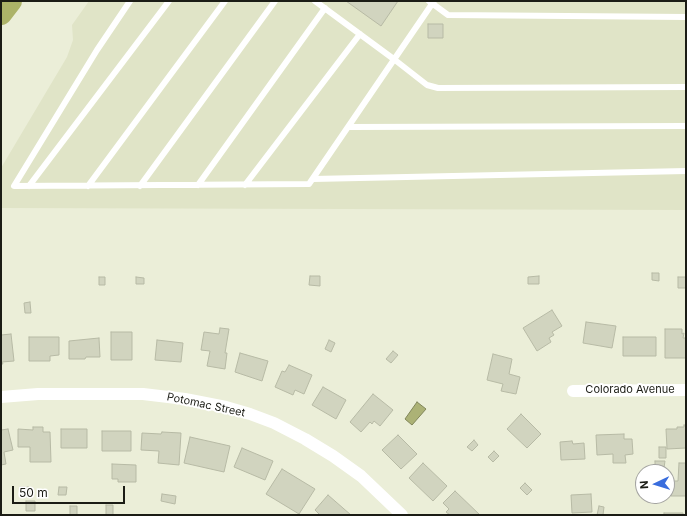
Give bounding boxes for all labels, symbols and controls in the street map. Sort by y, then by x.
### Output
street label: Colorado Avenue [585,383,675,397]
street label: Potomac Street [166,390,246,420]
north arrow [635,464,675,504]
scale bar [14,478,127,504]
text: N [637,480,651,489]
text: 50 m [19,485,48,500]

